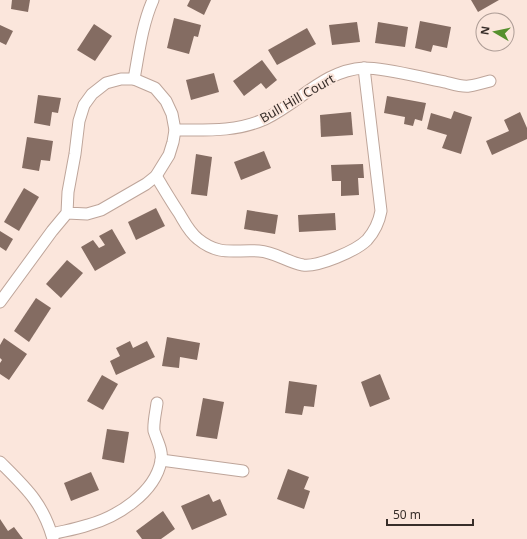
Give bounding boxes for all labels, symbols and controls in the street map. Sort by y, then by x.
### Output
north arrow [475,12,515,52]
text: N [477,25,493,36]
street label: Bull Hill Court [256,69,338,127]
scale bar [387,501,473,527]
text: 50 m [393,506,421,523]

